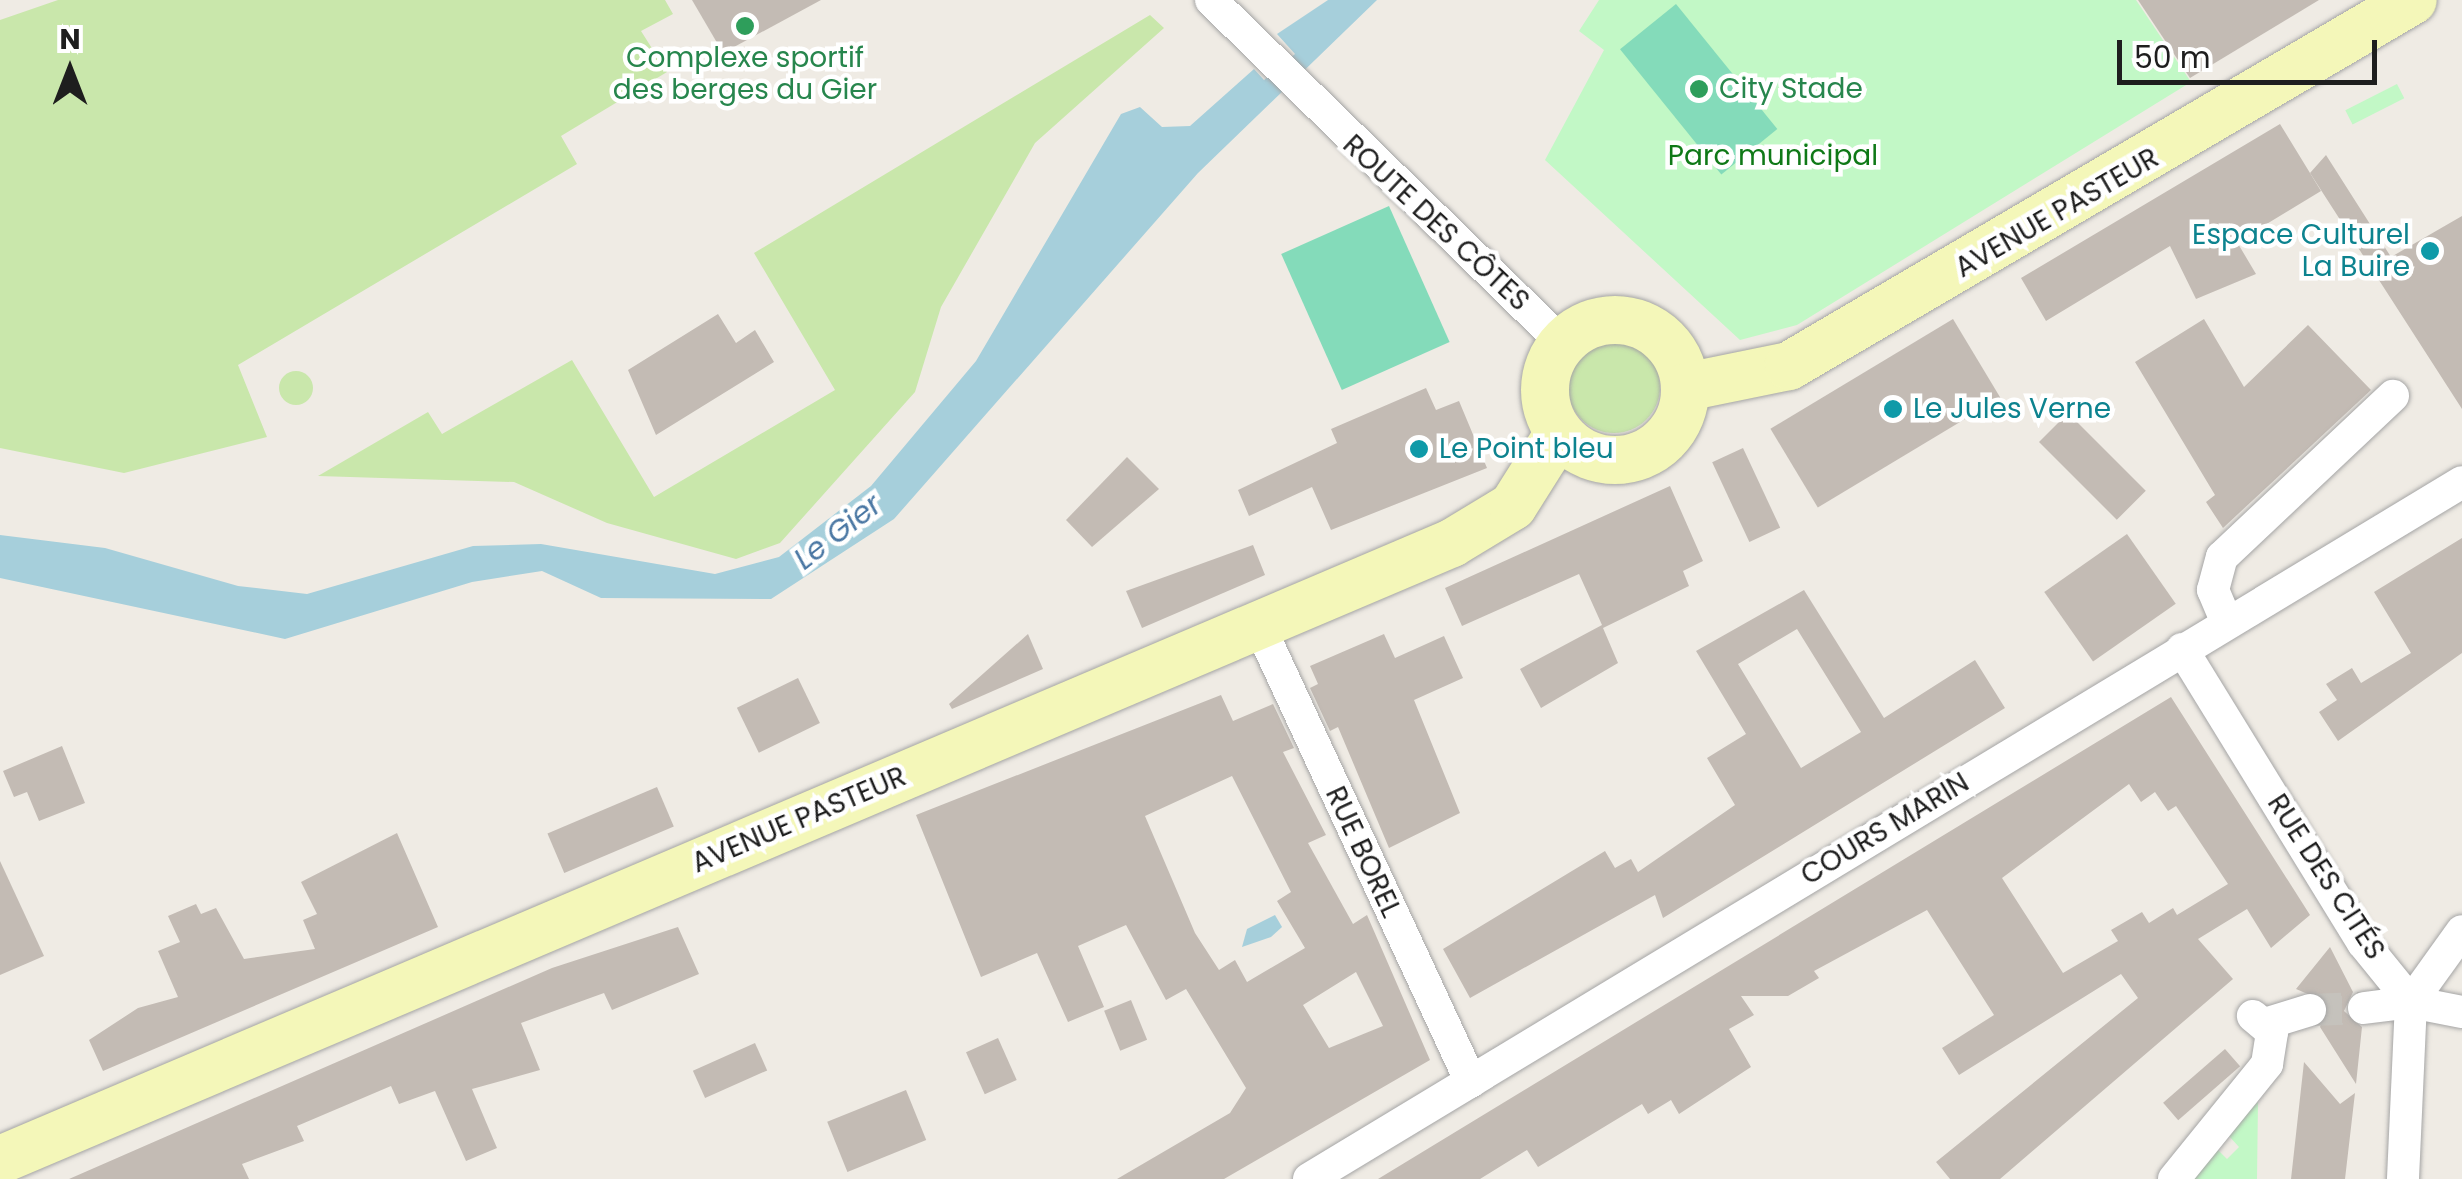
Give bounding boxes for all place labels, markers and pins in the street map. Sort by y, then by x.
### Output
marker: Complexe sportif des berges du Gier [734,15,756,37]
place label: Complexe sportif des berges du Gier [613,41,877,107]
place label: City Stade [1719,72,1863,106]
marker: City Stade [1688,78,1710,100]
place label: Espace Culturel La Buire [2192,218,2410,284]
marker: Espace Culturel La Buire [2419,240,2441,262]
place label: Le Jules Verne [1913,392,2111,426]
marker: Le Jules Verne [1882,398,1904,420]
place label: Le Point bleu [1439,432,1614,466]
marker: Le Point bleu [1408,438,1430,460]

